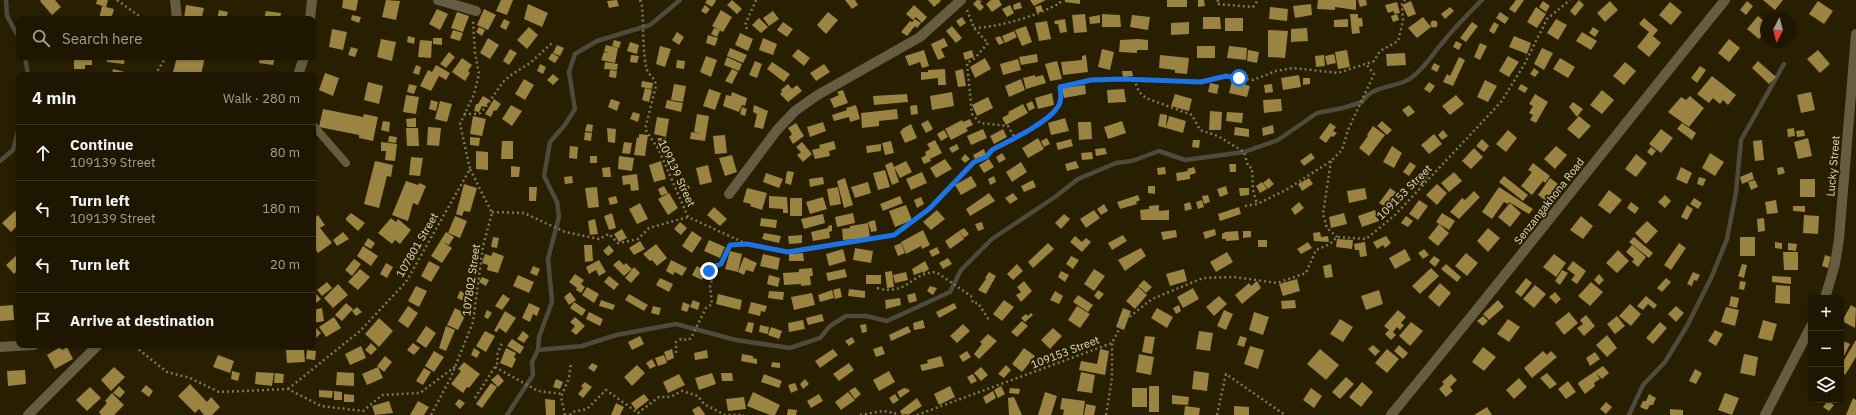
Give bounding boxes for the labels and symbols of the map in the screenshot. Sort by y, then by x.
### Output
north arrow [1760,12,1796,48]
route start [1230,69,1248,87]
street label: Lucky Street [1823,135,1843,197]
street label: 109139 Street [655,137,699,209]
street label: Senzangakhona Road [1511,155,1587,247]
street label: 109153 Street [1373,161,1435,223]
street label: 107801 Street [393,210,441,280]
street label: 107802 Street [459,243,483,317]
route end [700,262,718,280]
street label: 109153 Street [1029,332,1101,372]

